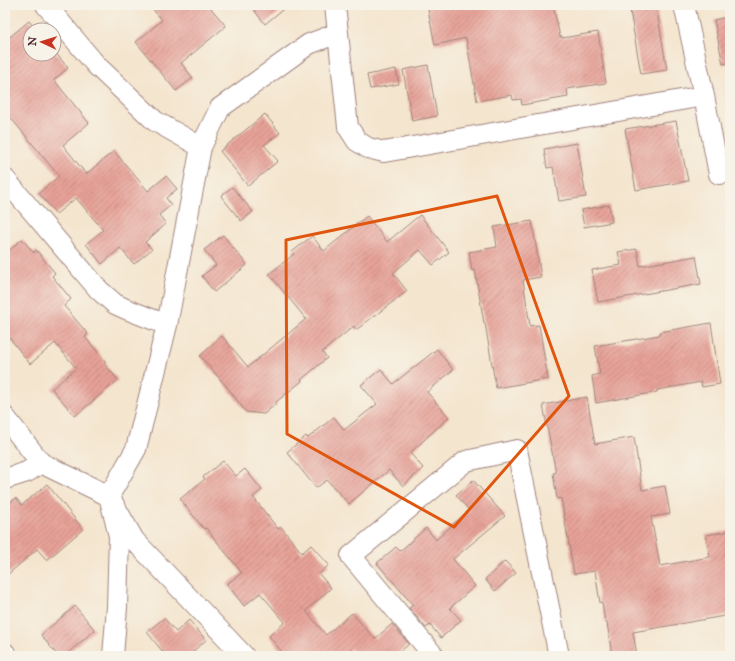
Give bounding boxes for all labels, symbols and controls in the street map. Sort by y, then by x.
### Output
north arrow [22,22,62,62]
text: N [26,36,39,46]

